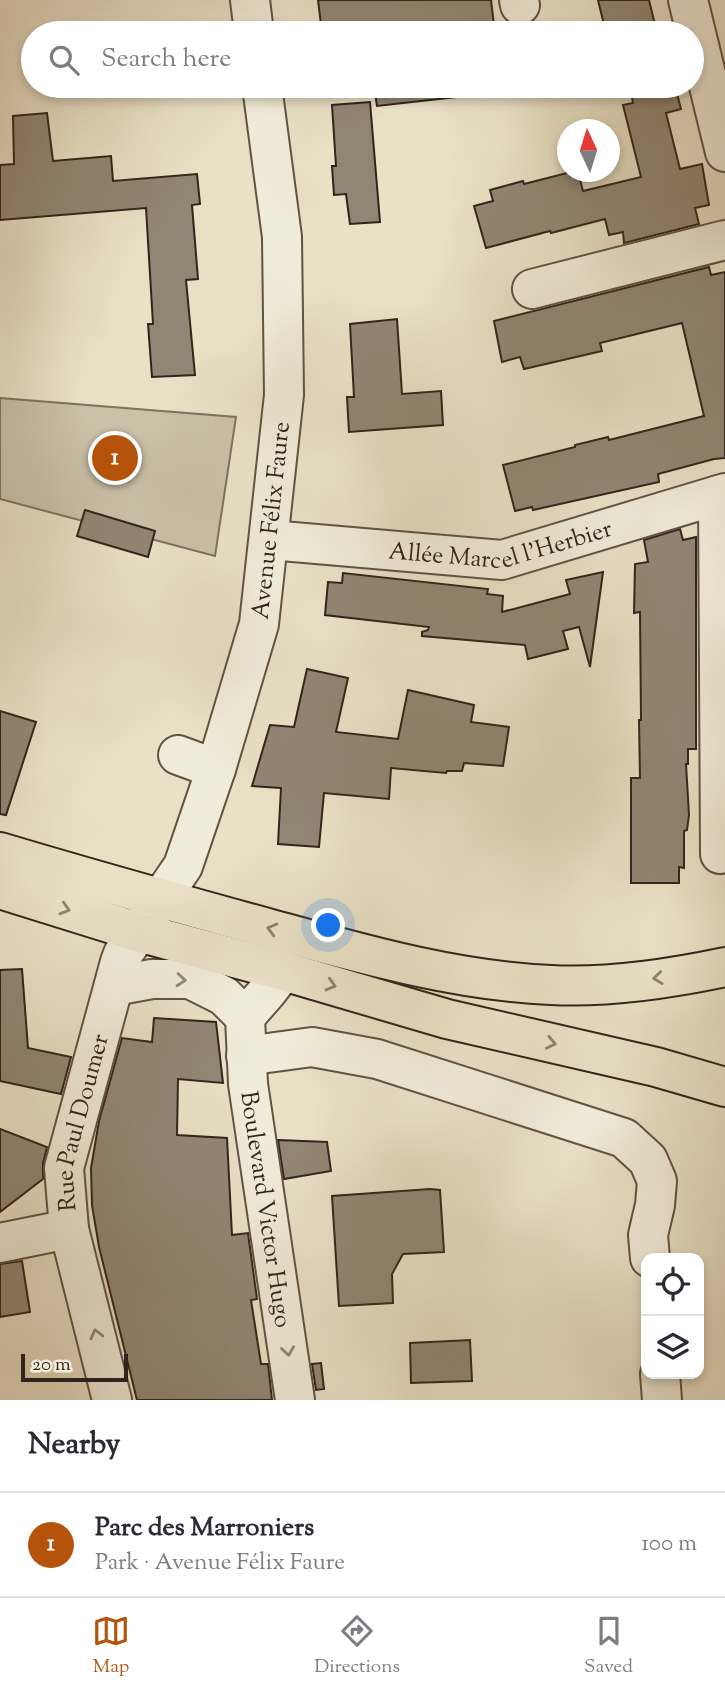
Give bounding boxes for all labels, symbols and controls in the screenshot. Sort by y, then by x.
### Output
search box [21,21,704,98]
icon: search [45,41,83,79]
text: Search here [101,41,231,78]
north arrow [557,119,620,182]
street label: Avenue Félix Faure [245,420,300,621]
pin: 1 [92,432,138,484]
street label: Allée Marcel l'Herbier [387,513,617,579]
one-way arrow [59,901,71,916]
your location [311,908,345,942]
one-way arrow [266,923,278,938]
one-way arrow [652,971,664,986]
one-way arrow [176,972,187,987]
one-way arrow [325,976,337,991]
street label: Rue Paul Doumer [49,1030,119,1213]
one-way arrow [545,1035,557,1050]
street label: Boulevard Victor Hugo [230,1089,299,1330]
map controls [641,1253,704,1379]
button: locate [641,1253,704,1316]
button: layers [641,1316,704,1379]
one-way arrow [90,1328,104,1340]
one-way arrow [280,1346,295,1357]
scale bar [21,1351,128,1383]
text: 20 m [32,1352,71,1379]
text: Nearby [28,1424,120,1467]
text: Parc des Marroniers [95,1510,314,1547]
text: 1 [47,1528,55,1561]
text: 100 m [641,1528,697,1561]
text: Park · Avenue Félix Faure [95,1547,345,1580]
tab: Map [92,1612,130,1681]
tab: Directions [314,1612,400,1681]
tab: Saved [584,1612,633,1681]

